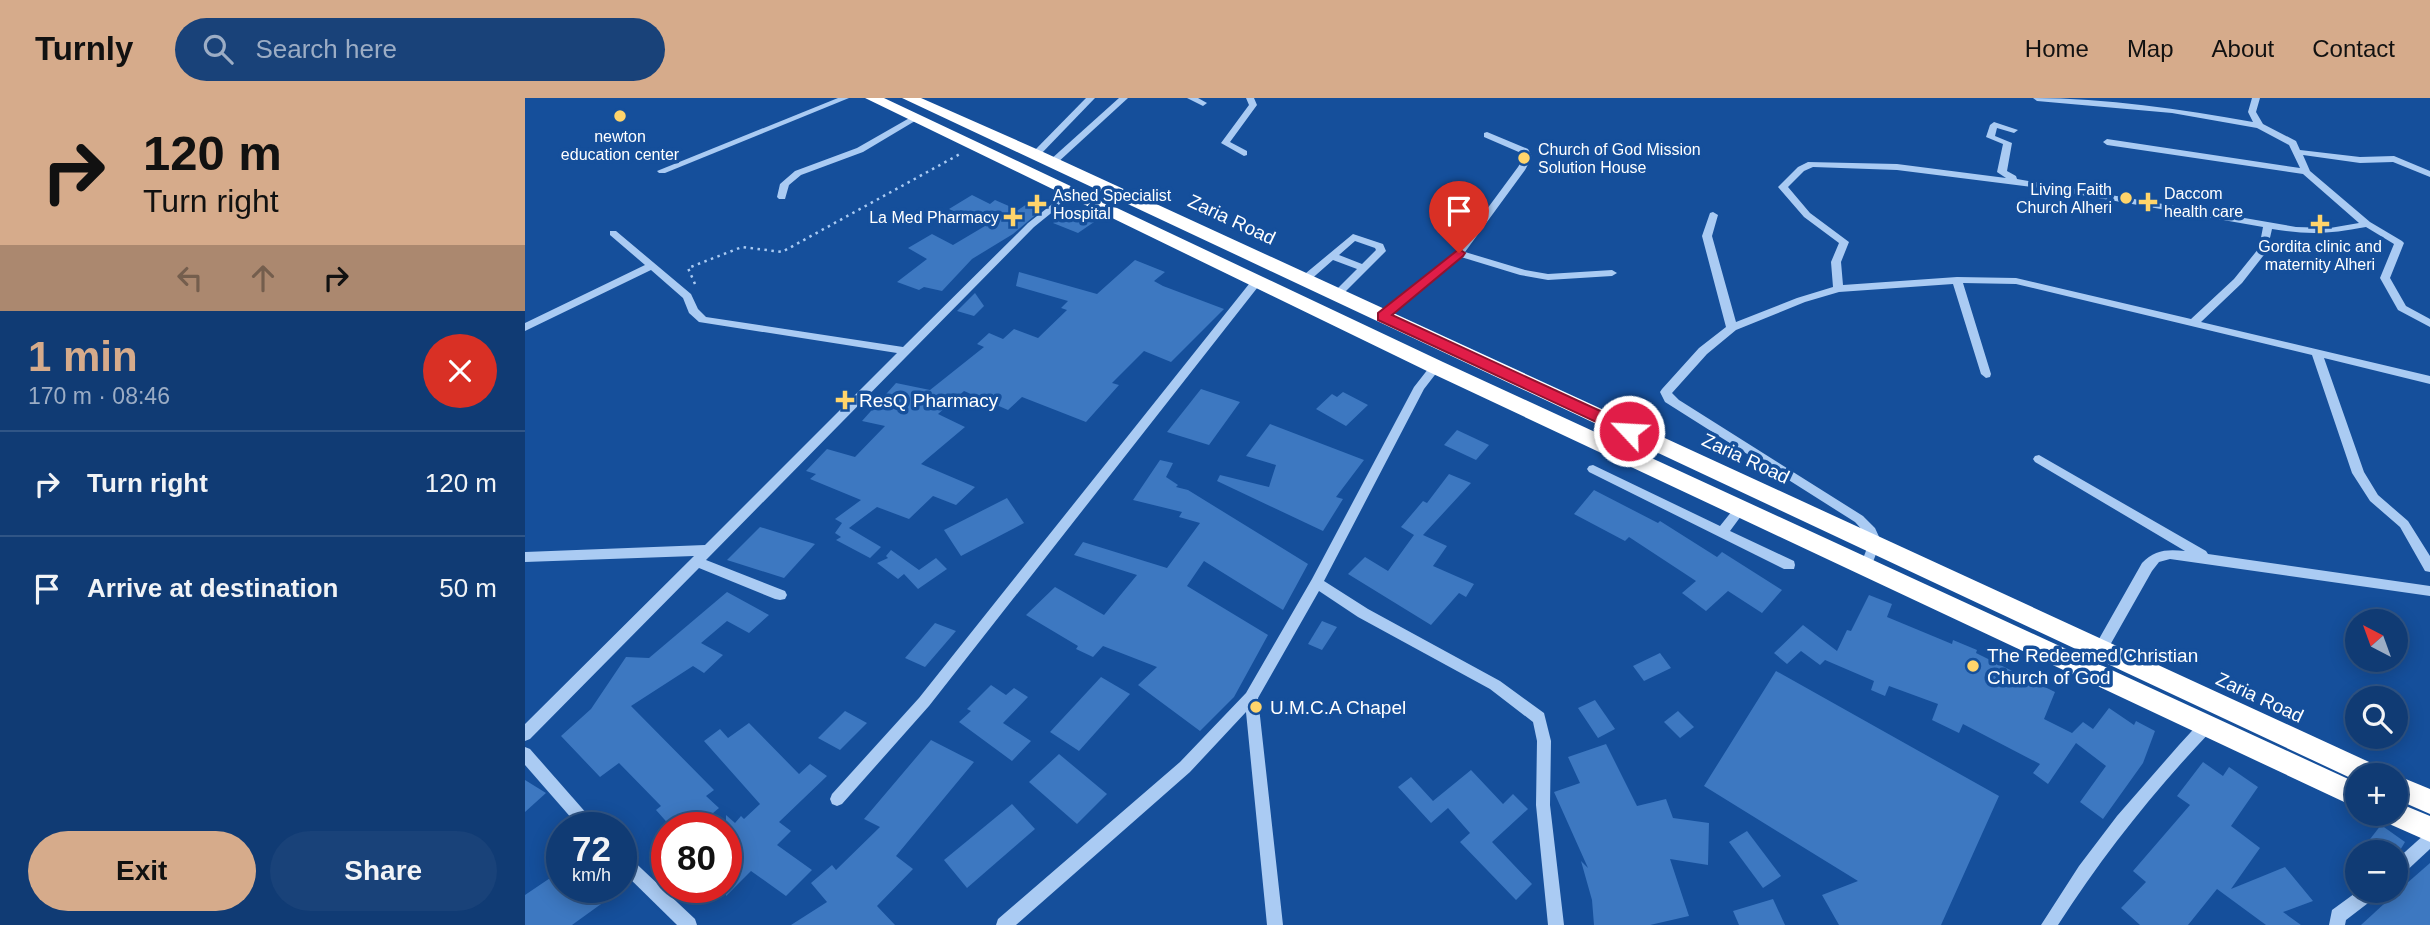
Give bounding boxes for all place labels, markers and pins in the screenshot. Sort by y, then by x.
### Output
marker: newton education center [612,108,628,124]
place label: newton education center [561,128,680,163]
place label: Church of God Mission Solution House [1538,141,1701,176]
marker: Church of God Mission Solution House [1516,150,1532,166]
pin [1429,181,1489,253]
place label: Living Faith Church Alheri [2016,181,2112,216]
place label: Daccom health care [2164,185,2243,220]
place label: Ashed Specialist Hospital [1053,187,1172,222]
marker: Living Faith Church Alheri [2118,190,2134,206]
marker: Daccom health care [2138,192,2158,212]
marker: Ashed Specialist Hospital [1027,194,1047,214]
place label: La Med Pharmacy [869,209,999,226]
marker: La Med Pharmacy [1005,209,1021,225]
marker: Gordita clinic and maternity Alheri [2310,214,2330,234]
place label: Gordita clinic and maternity Alheri [2258,238,2382,273]
place label: ResQ Pharmacy [859,390,999,411]
marker: ResQ Pharmacy [837,392,853,408]
place label: The Redeemed Christian Church of God [1987,645,2198,688]
marker: The Redeemed Christian Church of God [1965,658,1981,674]
place label: U.M.C.A Chapel [1270,697,1406,718]
marker: U.M.C.A Chapel [1248,699,1264,715]

